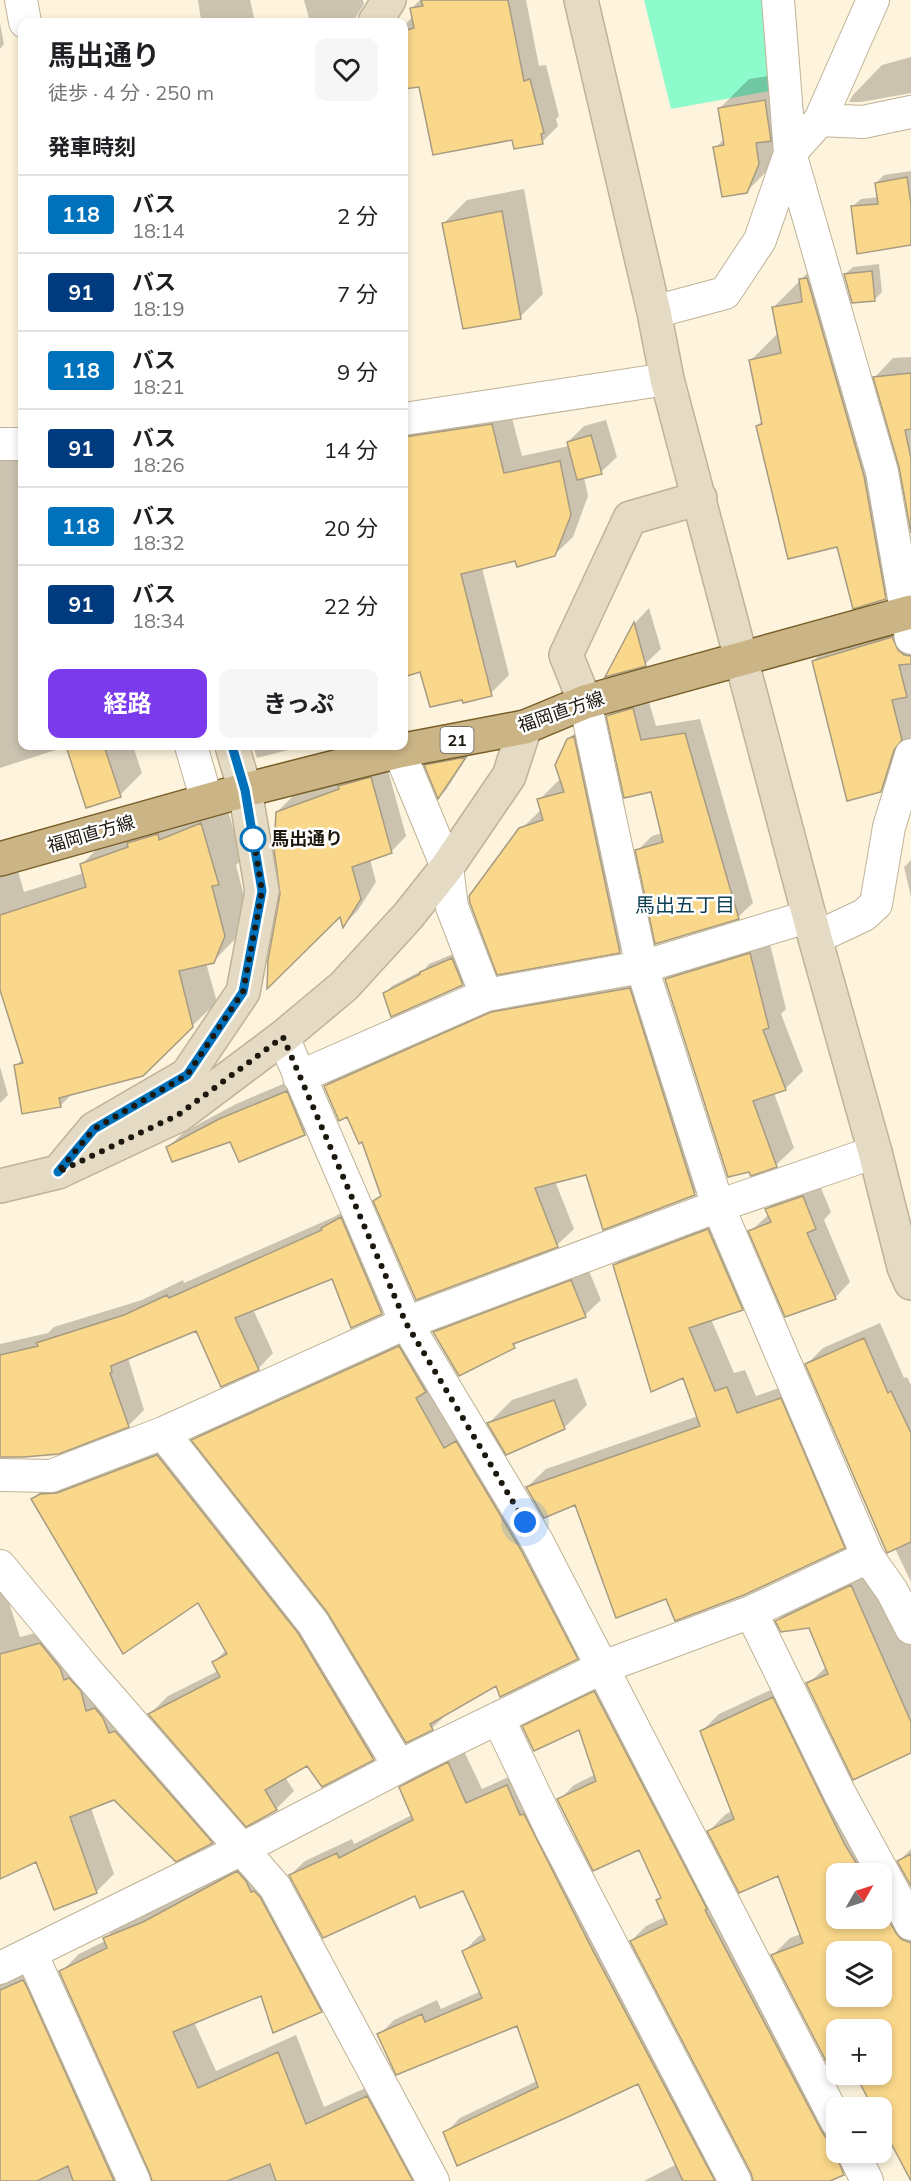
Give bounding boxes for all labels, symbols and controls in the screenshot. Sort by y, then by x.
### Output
text: 馬出通り [48,37,160,72]
button: heart [315,38,378,101]
text: 徒歩 · 4 分 · 250 m [48,80,214,105]
text: 発車時刻 [48,133,136,161]
text: バス [132,190,176,218]
text: 118 [62,201,100,227]
text: 2 分 [337,202,378,230]
text: 18:14 [132,218,185,243]
text: バス [132,268,176,296]
text: 91 [68,279,94,305]
text: 7 分 [337,280,378,308]
text: 18:19 [132,296,185,321]
text: バス [132,346,176,374]
text: 118 [62,357,100,383]
text: 9 分 [337,358,378,386]
text: 18:21 [132,374,185,399]
text: バス [132,424,176,452]
text: 91 [68,435,94,461]
text: 14 分 [324,436,378,464]
text: 18:26 [132,452,185,477]
text: バス [132,502,176,530]
text: 118 [62,513,100,539]
text: 20 分 [324,514,378,542]
text: 18:32 [132,530,185,555]
text: バス [132,580,176,608]
text: 91 [68,591,94,617]
text: 22 分 [324,592,378,620]
text: 18:34 [132,608,185,633]
button: 経路 [48,669,207,738]
button: きっぷ [219,669,378,738]
street label: 福岡直方線 [515,686,607,737]
road number: 21 [440,727,474,753]
street label: 福岡直方線 [44,810,137,857]
marker: 馬出通り [240,826,266,852]
place label: 馬出通り [271,827,343,850]
district label: 馬出五丁目 [635,892,735,917]
your location [510,1507,540,1537]
north arrow [826,1863,892,1929]
map controls [826,1863,892,2163]
button: layers [826,1941,892,2007]
button: + [826,2019,892,2085]
button: − [826,2097,892,2163]

